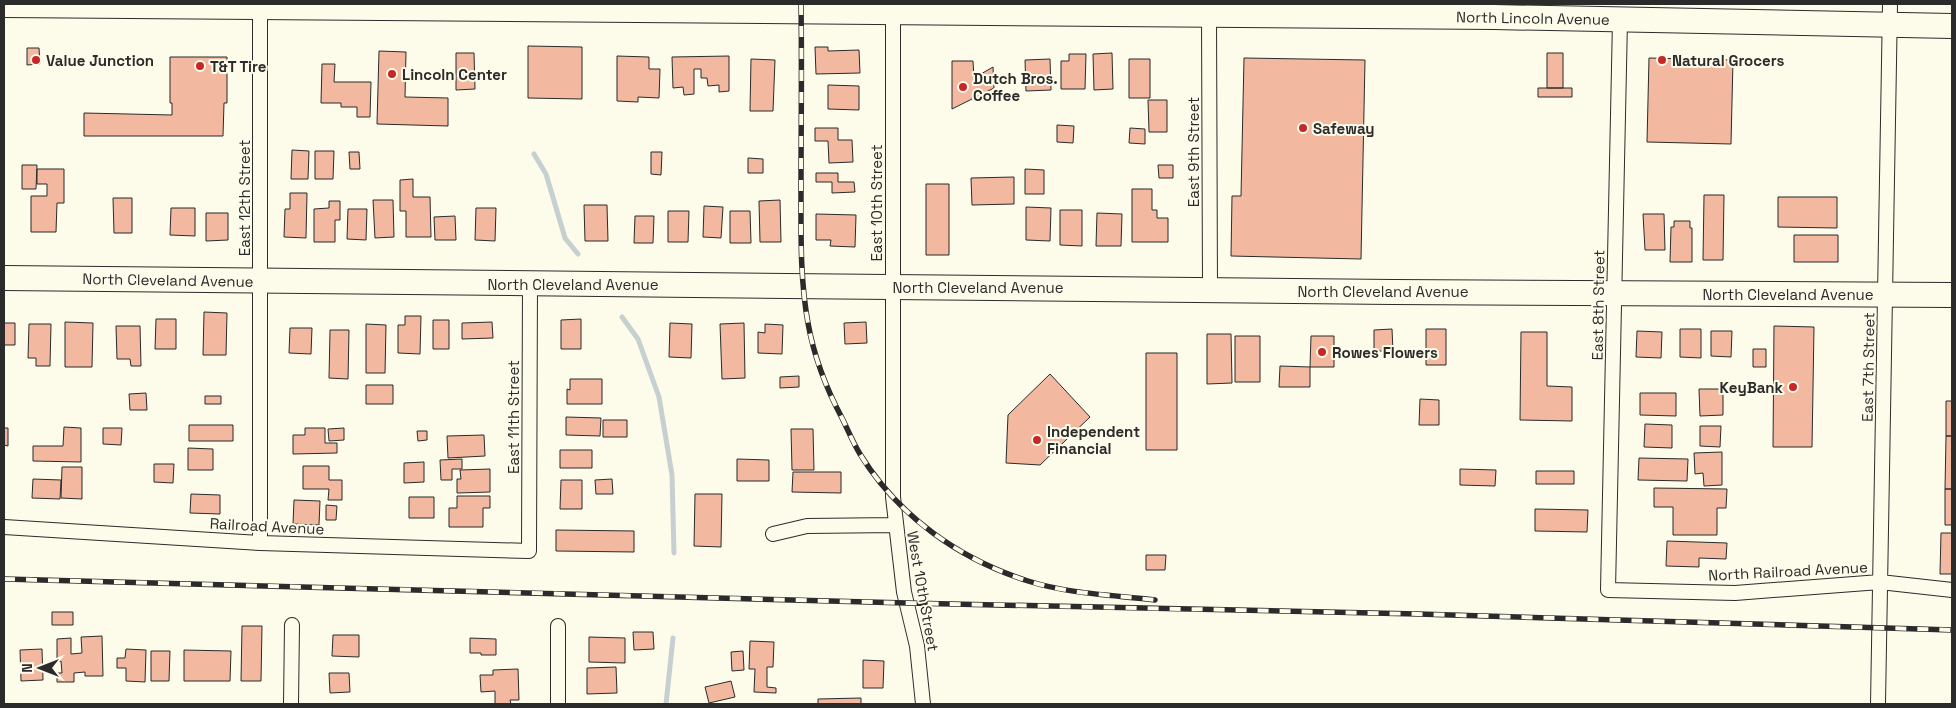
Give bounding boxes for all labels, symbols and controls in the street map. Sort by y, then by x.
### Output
street label: North Lincoln Avenue [1456,7,1610,29]
place label: Value Junction [46,51,154,70]
place label: Natural Grocers [1672,51,1784,70]
marker: Value Junction [30,54,42,66]
marker: Natural Grocers [1656,54,1668,66]
place label: T&T Tire [210,57,267,76]
marker: T&T Tire [194,60,206,72]
place label: Lincoln Center [402,65,507,84]
marker: Lincoln Center [386,68,398,80]
place label: Dutch Bros. Coffee [973,69,1058,105]
marker: Dutch Bros. Coffee [957,81,969,93]
street label: East 9th Street [1184,97,1203,207]
place label: Safeway [1313,119,1375,138]
marker: Safeway [1297,122,1309,134]
street label: East 12th Street [235,140,254,256]
street label: East 10th Street [867,144,886,262]
street label: East 8th Street [1588,249,1608,360]
street label: North Cleveland Avenue [82,269,254,291]
street label: North Cleveland Avenue [487,275,659,294]
street label: North Cleveland Avenue [892,278,1064,297]
street label: North Cleveland Avenue [1297,282,1469,301]
street label: North Cleveland Avenue [1702,285,1874,304]
street label: East 7th Street [1858,312,1878,422]
place label: Rowes Flowers [1332,343,1438,362]
marker: Rowes Flowers [1316,346,1328,358]
street label: East 11th Street [504,360,523,474]
place label: KeyBank [1720,378,1784,397]
marker: KeyBank [1787,381,1799,393]
place label: Independent Financial [1047,422,1140,458]
marker: Independent Financial [1031,434,1043,446]
street label: Railroad Avenue [209,514,325,538]
street label: West 10th Street [903,529,943,653]
street label: North Railroad Avenue [1708,557,1868,585]
north arrow [15,643,65,693]
text: N [18,663,36,673]

